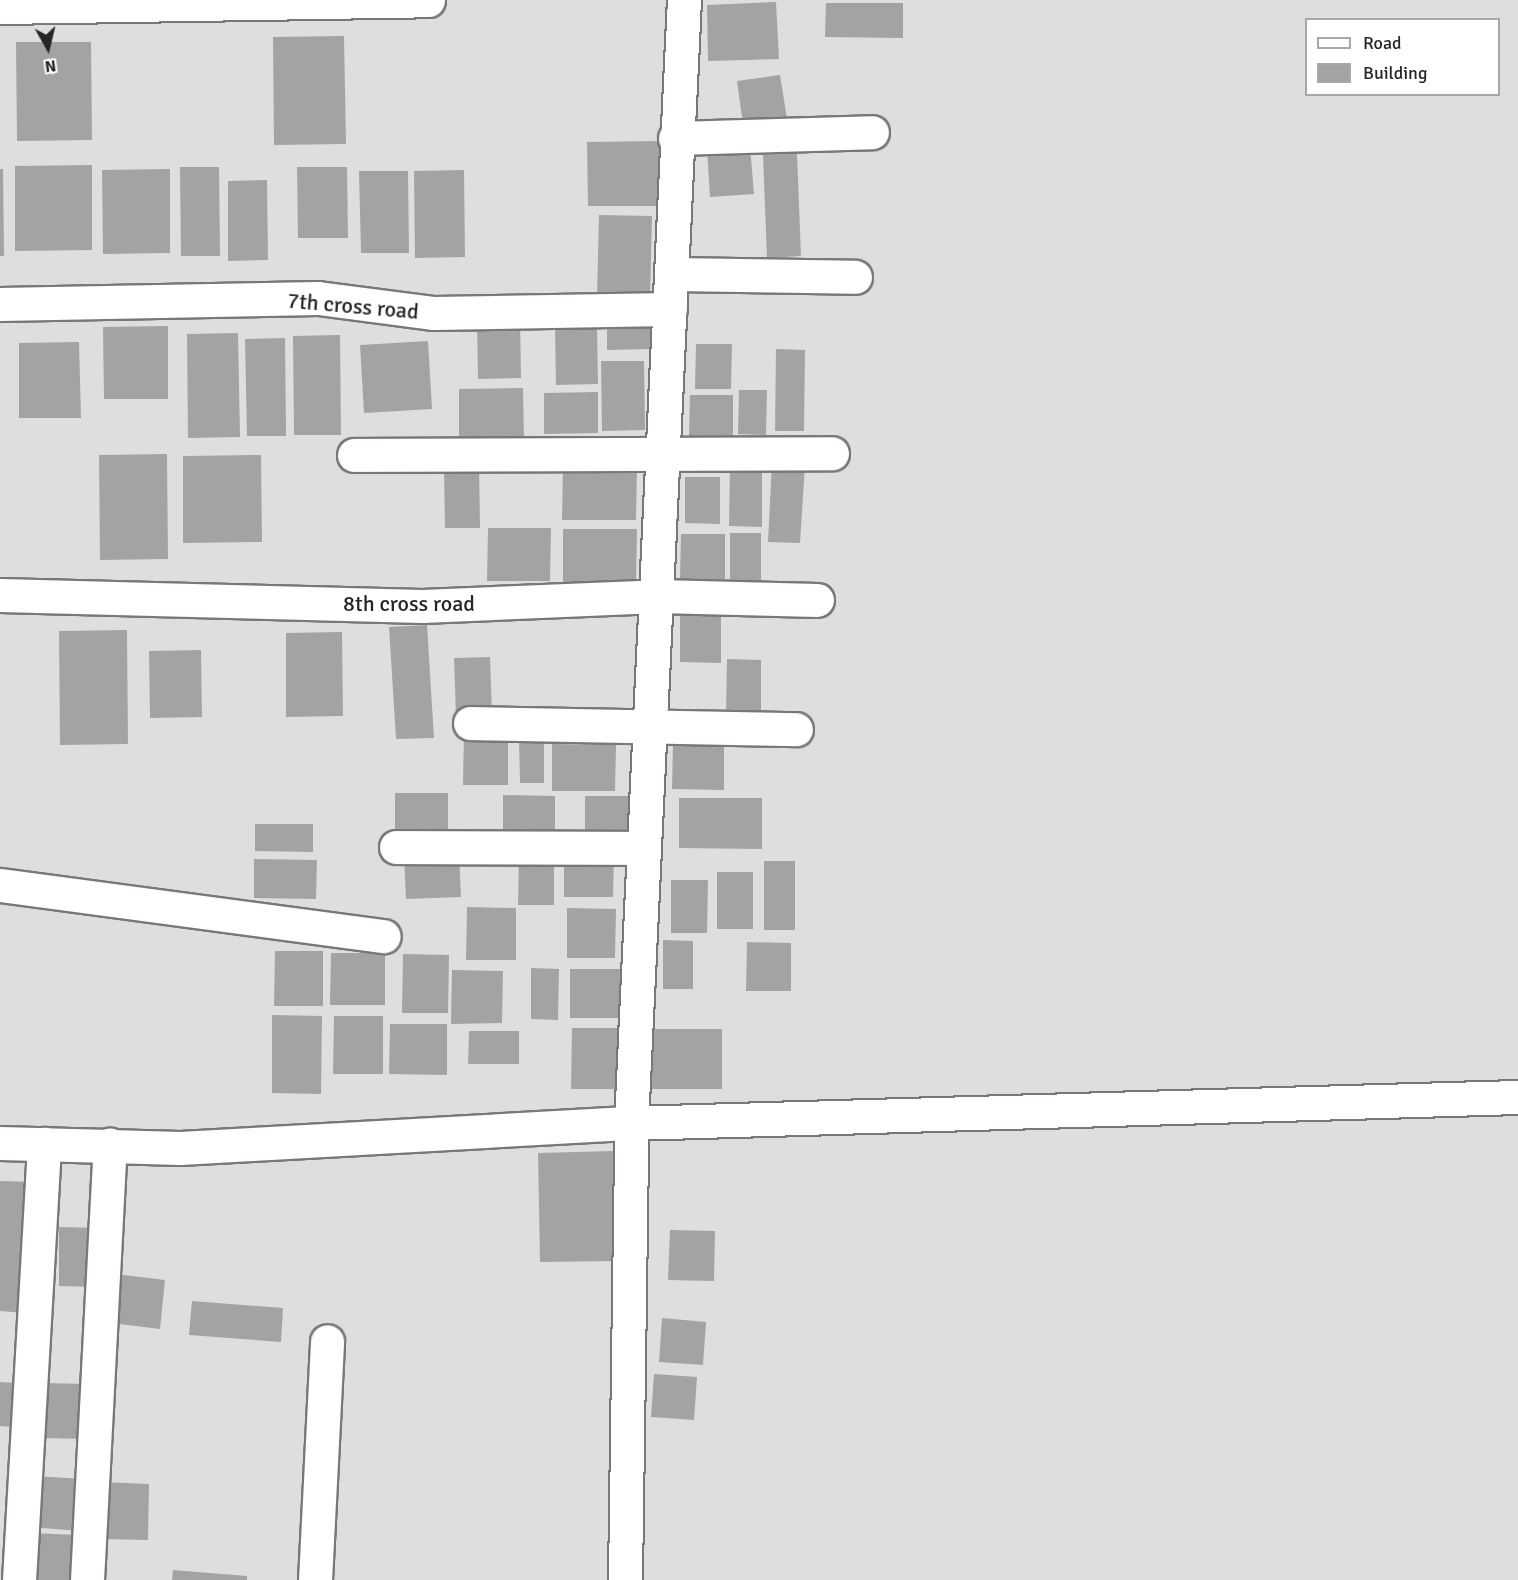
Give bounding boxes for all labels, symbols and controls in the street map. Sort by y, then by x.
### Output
north arrow [18,18,78,78]
legend [1305,18,1500,96]
text: Road [1363,32,1402,54]
text: N [44,55,57,77]
text: Building [1363,62,1427,84]
street label: 7th cross road [286,287,420,325]
street label: 8th cross road [343,591,475,617]

